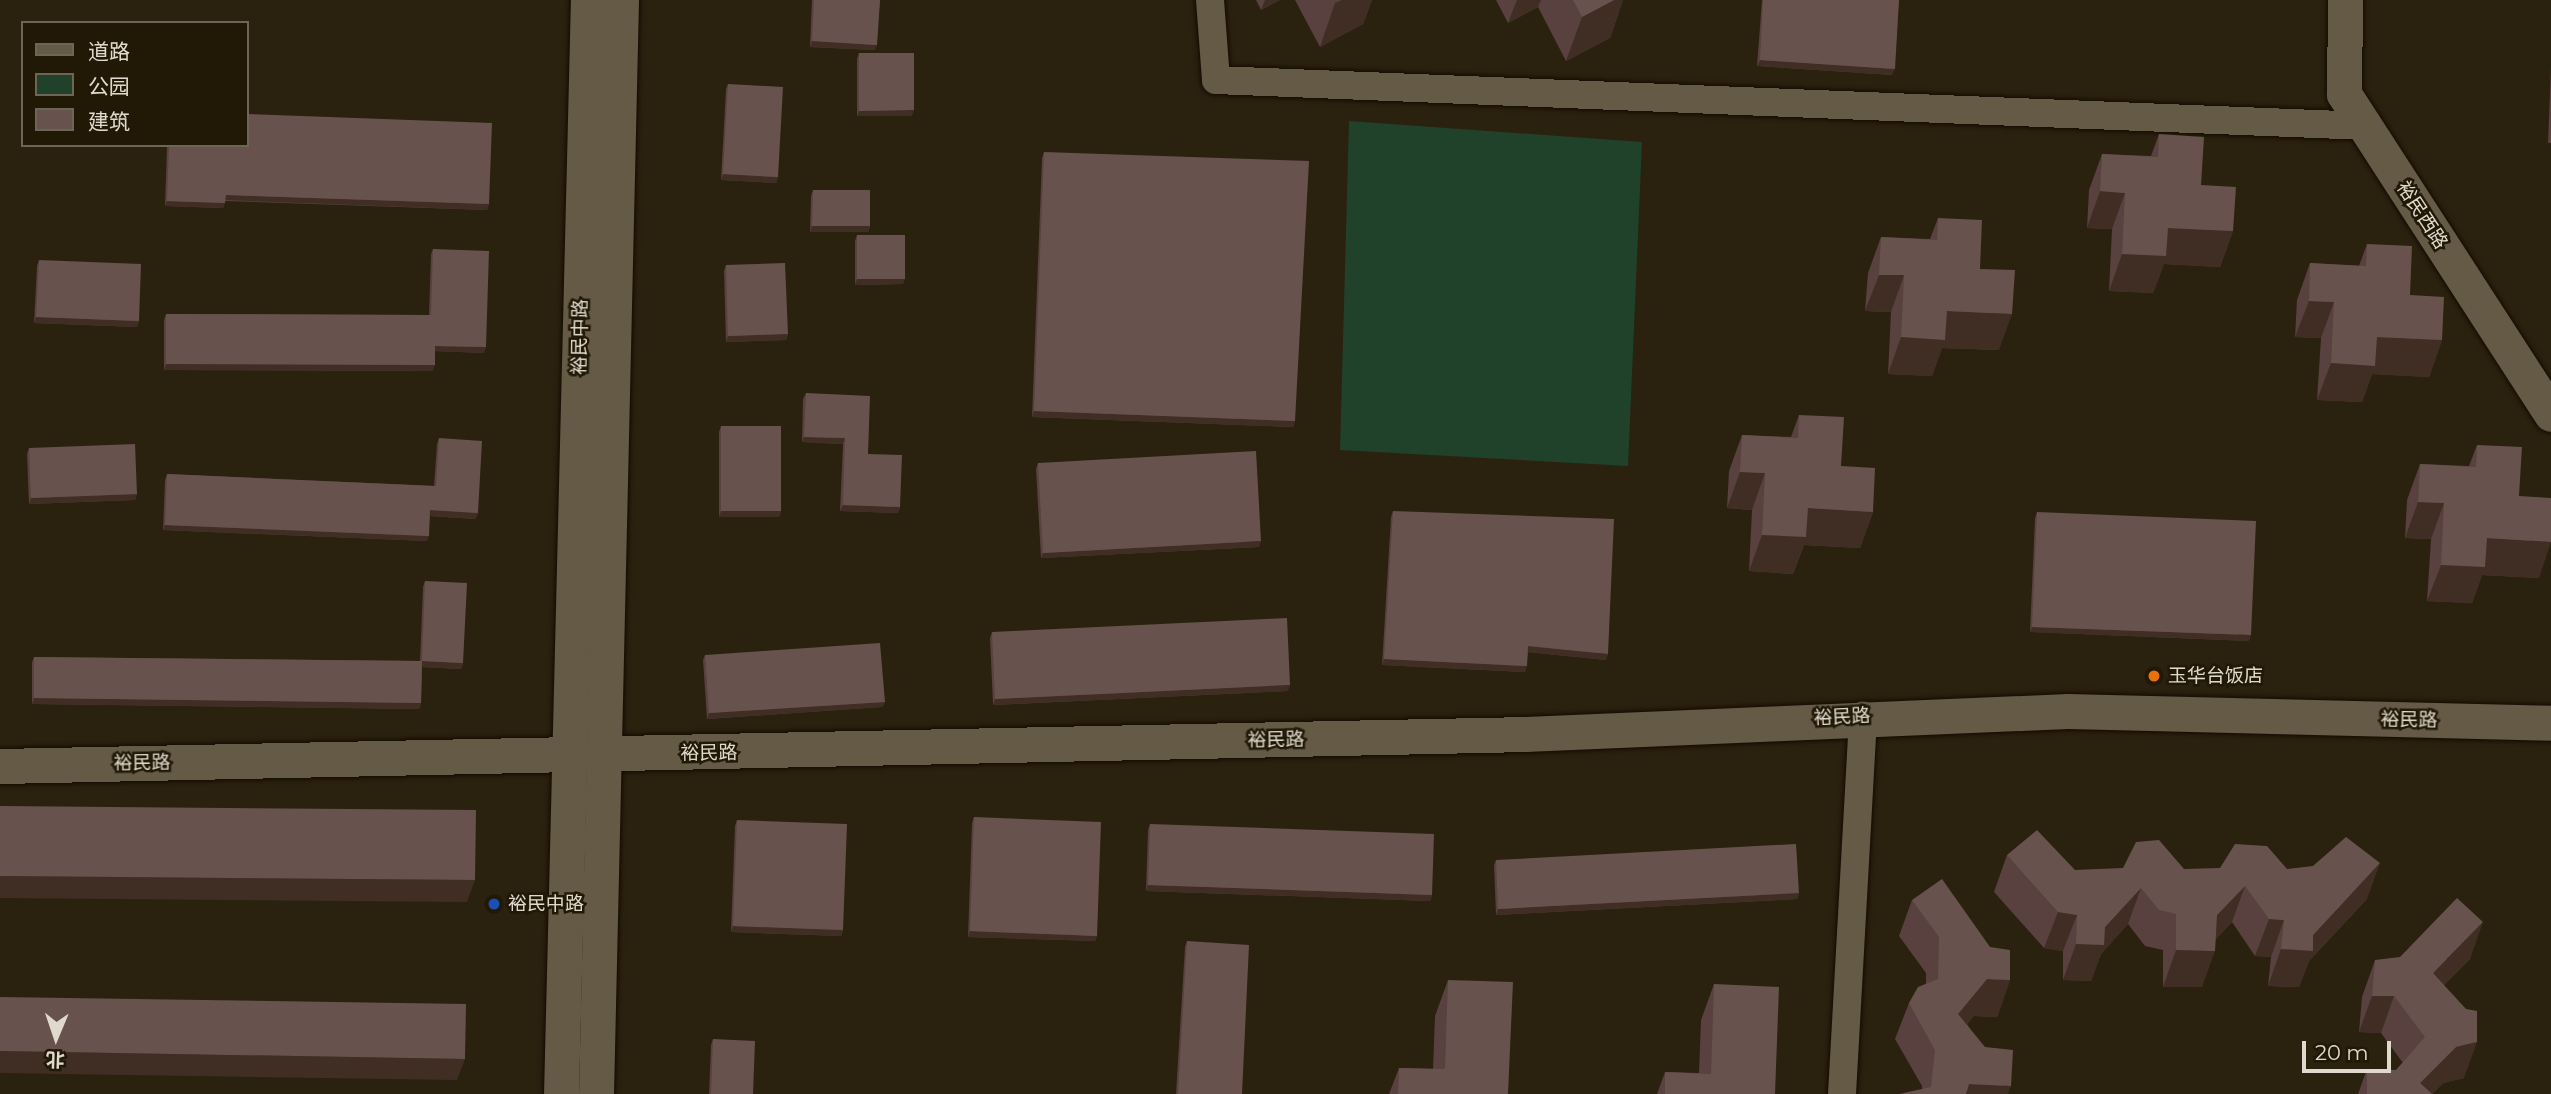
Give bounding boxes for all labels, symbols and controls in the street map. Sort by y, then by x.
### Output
legend [21,21,248,147]
text: 道路 [88,39,130,64]
text: 公园 [88,74,130,99]
text: 建筑 [88,109,130,134]
street label: 裕民西路 [2392,177,2452,253]
street label: 裕民中路 [568,299,592,375]
place label: 玉华台饭店 [2168,665,2263,687]
marker: 玉华台饭店 [2146,668,2162,684]
street label: 裕民路 [1813,704,1871,730]
street label: 裕民路 [2380,708,2438,732]
street label: 裕民路 [1247,728,1305,752]
street label: 裕民路 [680,741,738,765]
street label: 裕民路 [113,751,171,775]
place label: 裕民中路 [508,893,584,915]
marker: 裕民中路 [486,896,502,912]
north arrow [21,1003,91,1073]
scale bar [2306,1028,2395,1072]
text: 20 m [2315,1040,2369,1065]
text: 北 [45,1048,65,1071]

